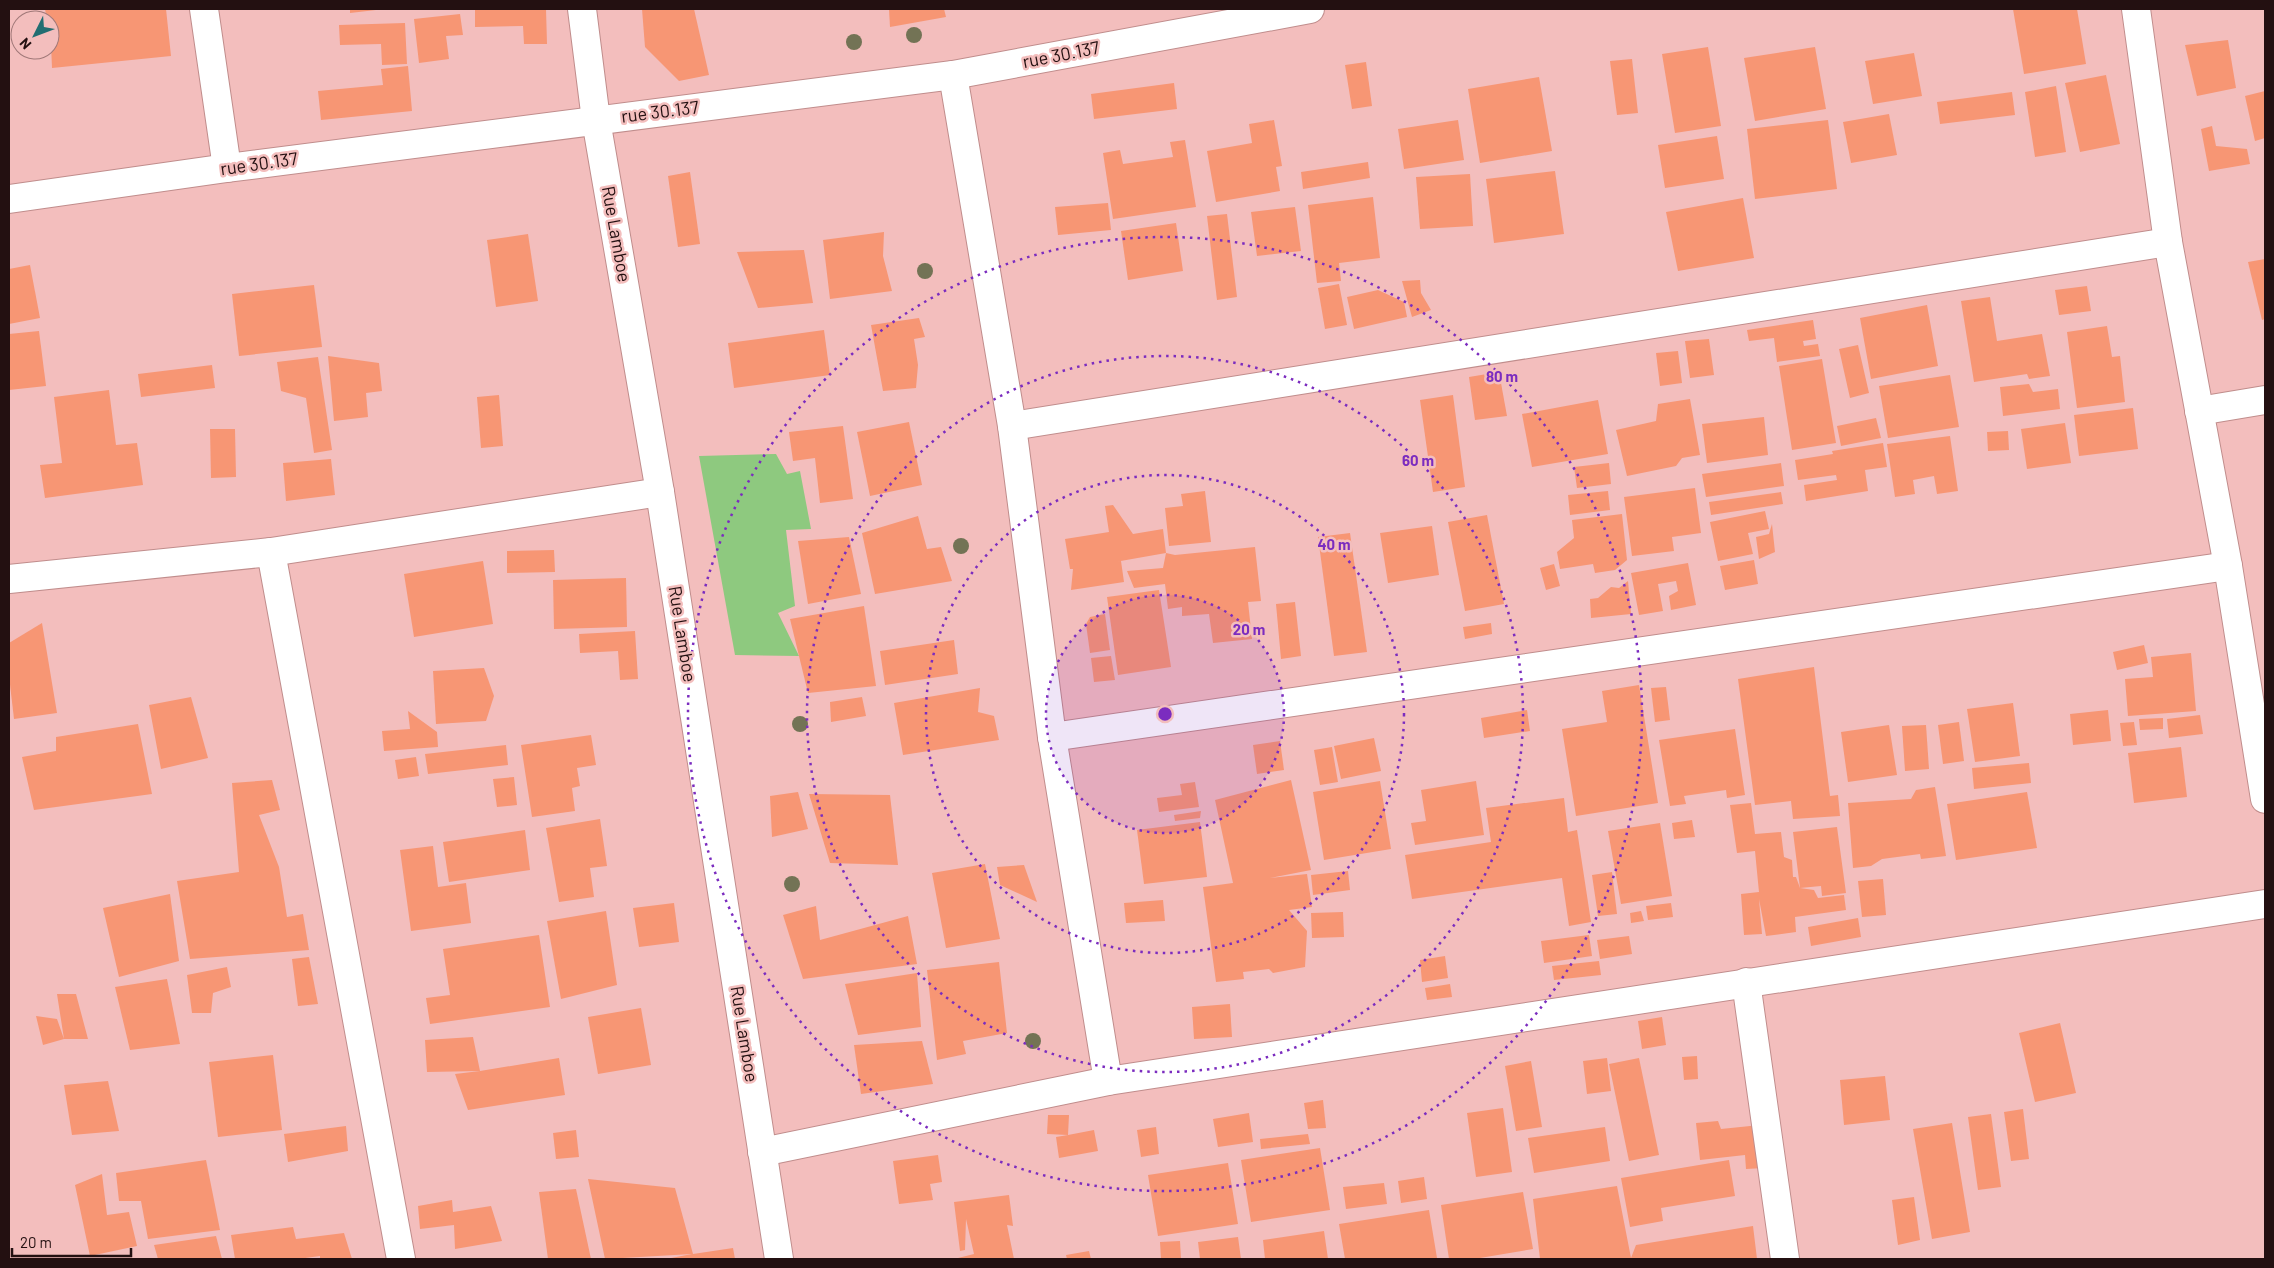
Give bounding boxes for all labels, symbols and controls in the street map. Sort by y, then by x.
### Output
north arrow [10,10,60,60]
text: N [16,35,34,53]
street label: rue 30.137 [1020,36,1102,72]
street label: rue 30.137 [620,95,700,127]
street label: rue 30.137 [219,147,299,179]
street label: Rue Lamboe [598,184,636,284]
text: 80 m [1486,367,1518,385]
text: 60 m [1402,451,1434,469]
text: 40 m [1317,535,1351,553]
street label: Rue Lamboe [665,584,701,684]
text: 20 m [1233,620,1265,638]
centre of rings [1156,705,1174,723]
street label: Rue Lamboe [727,984,763,1084]
scale bar [12,1226,131,1258]
text: 20 m [20,1233,52,1251]

